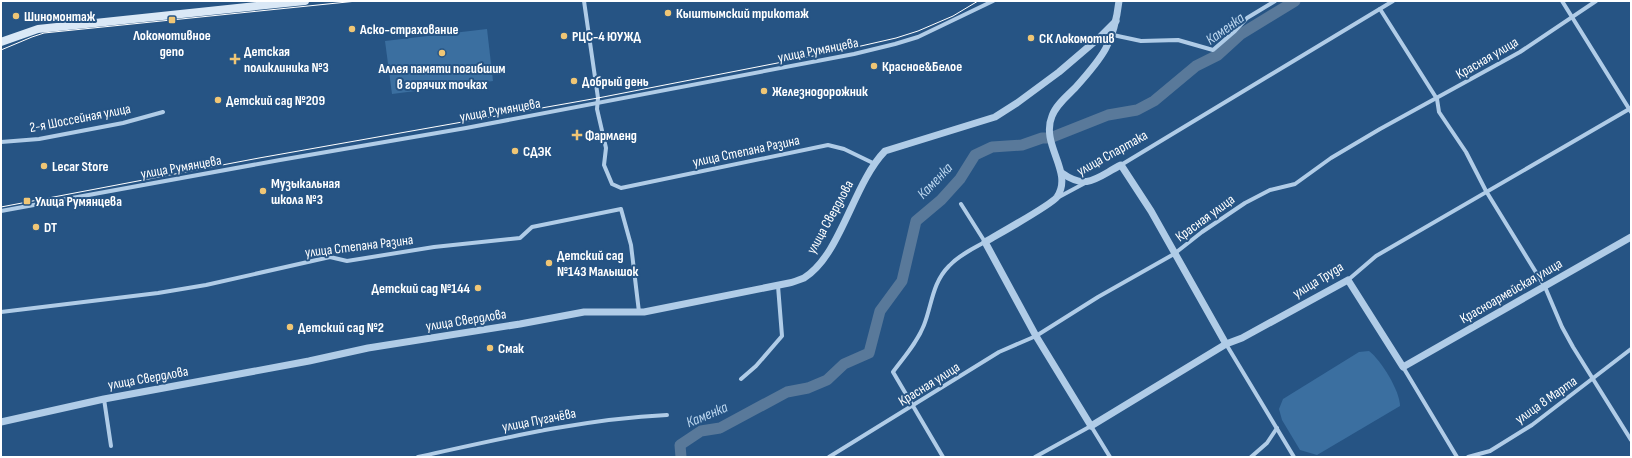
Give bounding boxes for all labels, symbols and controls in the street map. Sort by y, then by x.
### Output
place label: Кыштымский трикотаж [676,5,809,22]
place label: Шиномонтаж [24,8,96,25]
marker: Кыштымский трикотаж [663,8,673,18]
water label: Каменка [1202,9,1248,49]
marker: Шиномонтаж [11,11,21,21]
marker: Локомотивное депо [167,15,177,25]
place label: Аско-страхование [359,21,459,38]
marker: Аско-страхование [347,24,357,34]
place label: Локомотивное депо [132,27,211,60]
place label: РЦС-4 ЮУЖД [572,28,642,45]
place label: СК Локомотив [1039,30,1115,47]
marker: РЦС-4 ЮУЖД [559,31,569,41]
marker: СК Локомотив [1026,33,1036,43]
street label: Красная улица [1453,33,1521,83]
street label: улица Румянцева [776,34,860,66]
place label: Детская поликлиника №3 [244,43,329,76]
marker: Аллея памяти погибшим в горячих точках [437,48,447,58]
marker: Детская поликлиника №3 [229,53,241,65]
place label: Красное&Белое [882,58,962,75]
place label: Аллея памяти погибшим в горячих точках [377,60,506,93]
marker: Красное&Белое [869,61,879,71]
place label: Добрый день [582,73,649,90]
marker: Добрый день [569,76,579,86]
place label: Железнодорожник [772,83,868,100]
marker: Железнодорожник [759,86,769,96]
place label: Детский сад №209 [226,92,325,109]
marker: Детский сад №209 [213,95,223,105]
street label: улица Румянцева [458,95,542,125]
street label: 2-я Шоссейная улица [28,100,132,136]
place label: Фармленд [585,127,637,144]
street label: улица Спартака [1074,127,1150,179]
marker: Фармленд [572,130,582,140]
street label: улица Степана Разина [691,131,801,171]
place label: СДЭК [523,143,551,160]
marker: СДЭК [510,146,520,156]
street label: улица Румянцева [139,152,223,182]
place label: Lecar Store [52,158,109,175]
water label: Каменка [913,159,957,203]
marker: Lecar Store [39,161,49,171]
place label: Музыкальная школа №3 [271,175,340,208]
street label: улица Свердлова [803,177,857,257]
marker: Музыкальная школа №3 [258,186,268,196]
street label: Красная улица [1172,191,1238,245]
place label: Улица Румянцева [35,193,122,210]
marker: Улица Румянцева [22,196,32,206]
place label: DT [44,219,57,236]
marker: DT [31,222,41,232]
street label: улица Степана Разина [304,231,414,261]
place label: Детский сад №143 Малышок [557,247,639,280]
street label: Красноармейская улица [1457,255,1565,327]
marker: Детский сад №143 Малышок [544,258,554,268]
street label: улица Труда [1289,258,1347,302]
place label: Детский сад №144 [372,280,470,297]
marker: Детский сад №144 [473,283,483,293]
street label: улица Свердлова [424,305,508,335]
place label: Детский сад №2 [298,319,384,336]
marker: Детский сад №2 [285,322,295,332]
place label: Смак [498,340,524,357]
marker: Смак [485,343,495,353]
street label: Красная улица [895,358,963,410]
street label: улица Свердлова [106,363,190,393]
street label: улица 8 Марта [1512,372,1580,428]
water label: Каменка [683,398,731,432]
street label: улица Пугачёва [501,405,577,435]

